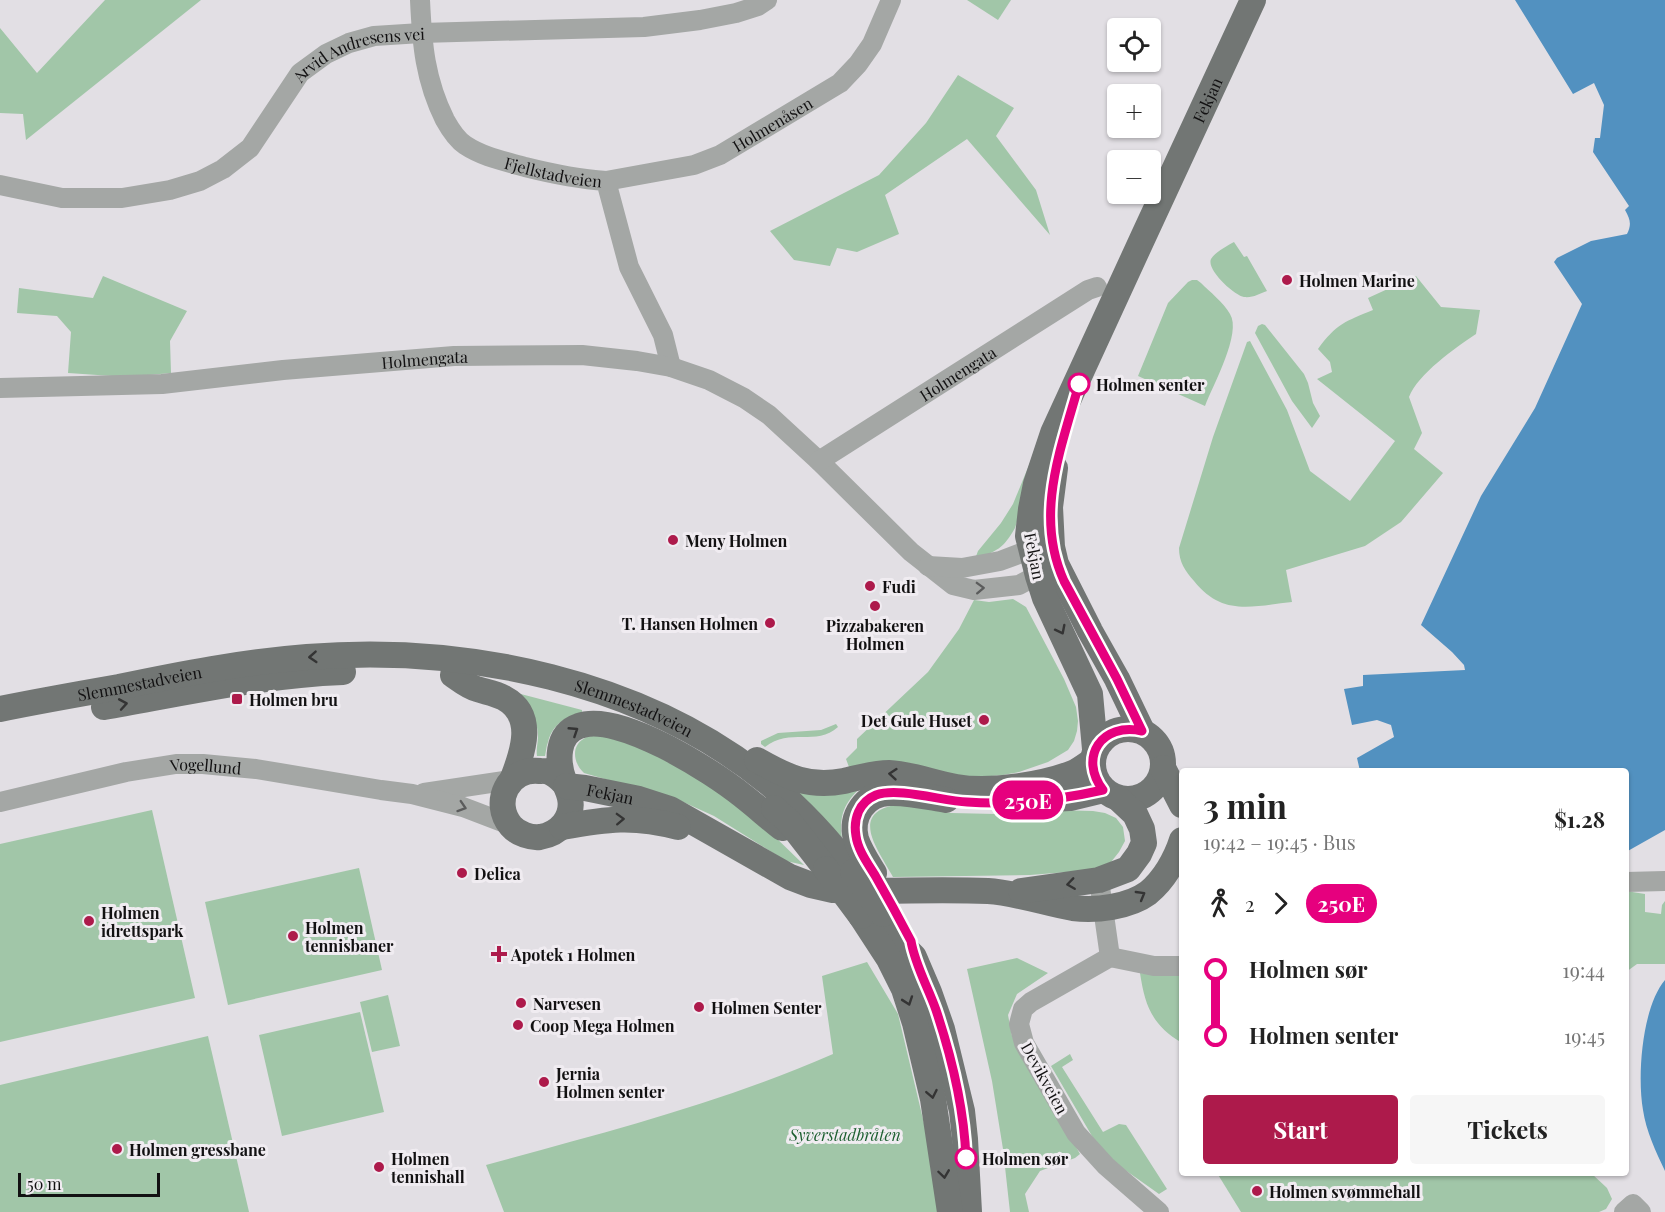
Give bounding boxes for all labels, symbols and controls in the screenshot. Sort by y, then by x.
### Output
map controls [1107,18,1161,204]
button: locate [1107,18,1161,72]
street label: Arvid Andresens vei [286,22,425,86]
street label: Fekjan [1187,73,1226,126]
button: + [1107,84,1161,138]
street label: Holmenåsen [728,91,816,156]
button: − [1107,150,1161,204]
street label: Fjellstadveien [502,151,603,191]
place label: Holmen Marine [1299,270,1415,291]
marker: Holmen Marine [1280,273,1294,287]
street label: Holmengata [915,341,1000,405]
street label: Holmengata [381,345,468,372]
marker: Holmen senter [1068,373,1090,395]
place label: Holmen senter [1096,374,1205,395]
place label: Meny Holmen [685,530,788,551]
street label: Fekjan [1020,531,1050,582]
marker: Meny Holmen [666,533,680,547]
place label: Fudi [882,576,916,597]
marker: Fudi [863,579,877,593]
one-way arrow [976,582,985,595]
marker: Pizzabakeren Holmen [868,599,882,613]
place label: T. Hansen Holmen [622,613,758,634]
place label: Pizzabakeren Holmen [826,615,924,654]
marker: T. Hansen Holmen [763,616,777,630]
one-way arrow [1053,623,1065,634]
one-way arrow [308,650,317,663]
street label: Slemmestadveien [76,660,204,705]
street label: Slemmestadveien [573,674,697,741]
place label: Holmen bru [249,689,338,710]
marker: Holmen bru [230,692,244,706]
one-way arrow [118,698,128,710]
place label: Det Gule Huset [861,710,972,731]
marker: Det Gule Huset [977,713,991,727]
one-way arrow [567,727,578,738]
street label: Vogellund [167,753,242,778]
one-way arrow [889,768,898,781]
street label: Fekjan [585,778,636,808]
line badge: 250E [986,780,1070,820]
text: 3 min [1203,783,1287,827]
text: 250E [1004,786,1052,814]
one-way arrow [456,800,467,813]
text: $1.28 [1554,804,1605,834]
one-way arrow [615,813,624,825]
text: 19:42 – 19:45 · Bus [1203,828,1356,855]
place label: Delica [474,863,521,884]
marker: Delica [455,866,469,880]
one-way arrow [1067,877,1076,889]
icon: walk [1203,887,1236,920]
icon: forward [1264,887,1297,920]
text: 250E [1318,889,1365,917]
text: 2 [1245,890,1255,917]
one-way arrow [1135,891,1145,903]
place label: Holmen idrettspark [101,902,184,941]
marker: Holmen idrettspark [82,914,96,928]
place label: Holmen tennisbaner [304,917,394,956]
marker: Holmen tennisbaner [286,929,300,943]
place label: Apotek 1 Holmen [510,944,636,965]
marker: Apotek 1 Holmen [492,947,506,961]
text: Holmen sør [1249,954,1368,984]
text: 19:44 [1562,956,1605,983]
place label: Narvesen [533,993,601,1014]
one-way arrow [901,995,914,1006]
marker: Narvesen [514,996,528,1010]
place label: Holmen Senter [711,997,822,1018]
marker: Holmen Senter [692,1000,706,1014]
place label: Coop Mega Holmen [530,1015,675,1036]
marker: Coop Mega Holmen [511,1018,525,1032]
text: Holmen senter [1249,1020,1398,1050]
text: 19:45 [1564,1022,1605,1049]
street label: Devikveien [1017,1038,1074,1118]
place label: Jernia Holmen senter [555,1063,665,1102]
marker: Jernia Holmen senter [537,1075,551,1089]
one-way arrow [925,1088,938,1098]
button: Start [1203,1095,1398,1164]
button: Tickets [1410,1095,1605,1164]
park label: Syverstadbråten [788,1124,901,1145]
place label: Holmen gressbane [129,1139,266,1160]
marker: Holmen gressbane [110,1142,124,1156]
marker: Holmen sør [955,1147,977,1169]
place label: Holmen tennishall [390,1148,465,1187]
place label: Holmen sør [982,1148,1069,1169]
marker: Holmen tennishall [372,1160,386,1174]
scale bar [18,1170,160,1198]
one-way arrow [938,1170,950,1179]
text: 50 m [27,1173,61,1194]
place label: Holmen svømmehall [1269,1181,1421,1202]
marker: Holmen svømmehall [1250,1184,1264,1198]

